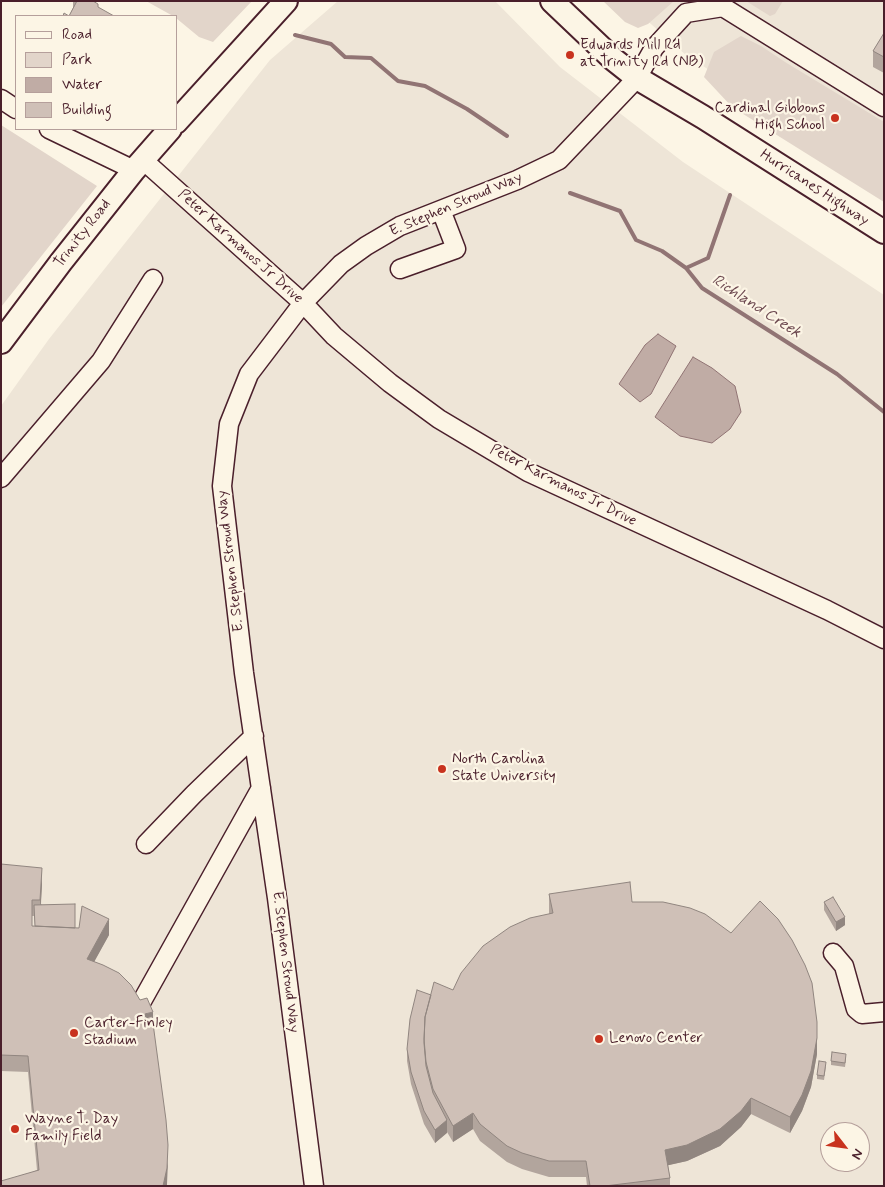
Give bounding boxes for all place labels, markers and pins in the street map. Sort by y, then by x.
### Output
place label: Edwards Mill Rd at Trinity Rd (NB) [580,37,703,72]
marker: Edwards Mill Rd at Trinity Rd (NB) [564,49,576,61]
place label: Cardinal Gibbons High School [715,100,825,135]
marker: Cardinal Gibbons High School [829,112,841,124]
place label: North Carolina State University [452,751,556,786]
marker: North Carolina State University [436,763,448,775]
place label: Carter-Finley Stadium [84,1015,172,1050]
marker: Carter-Finley Stadium [68,1027,80,1039]
place label: Lenovo Center [609,1030,703,1048]
marker: Lenovo Center [593,1033,605,1045]
place label: Wayne T. Day Family Field [25,1111,118,1146]
marker: Wayne T. Day Family Field [9,1123,21,1135]

